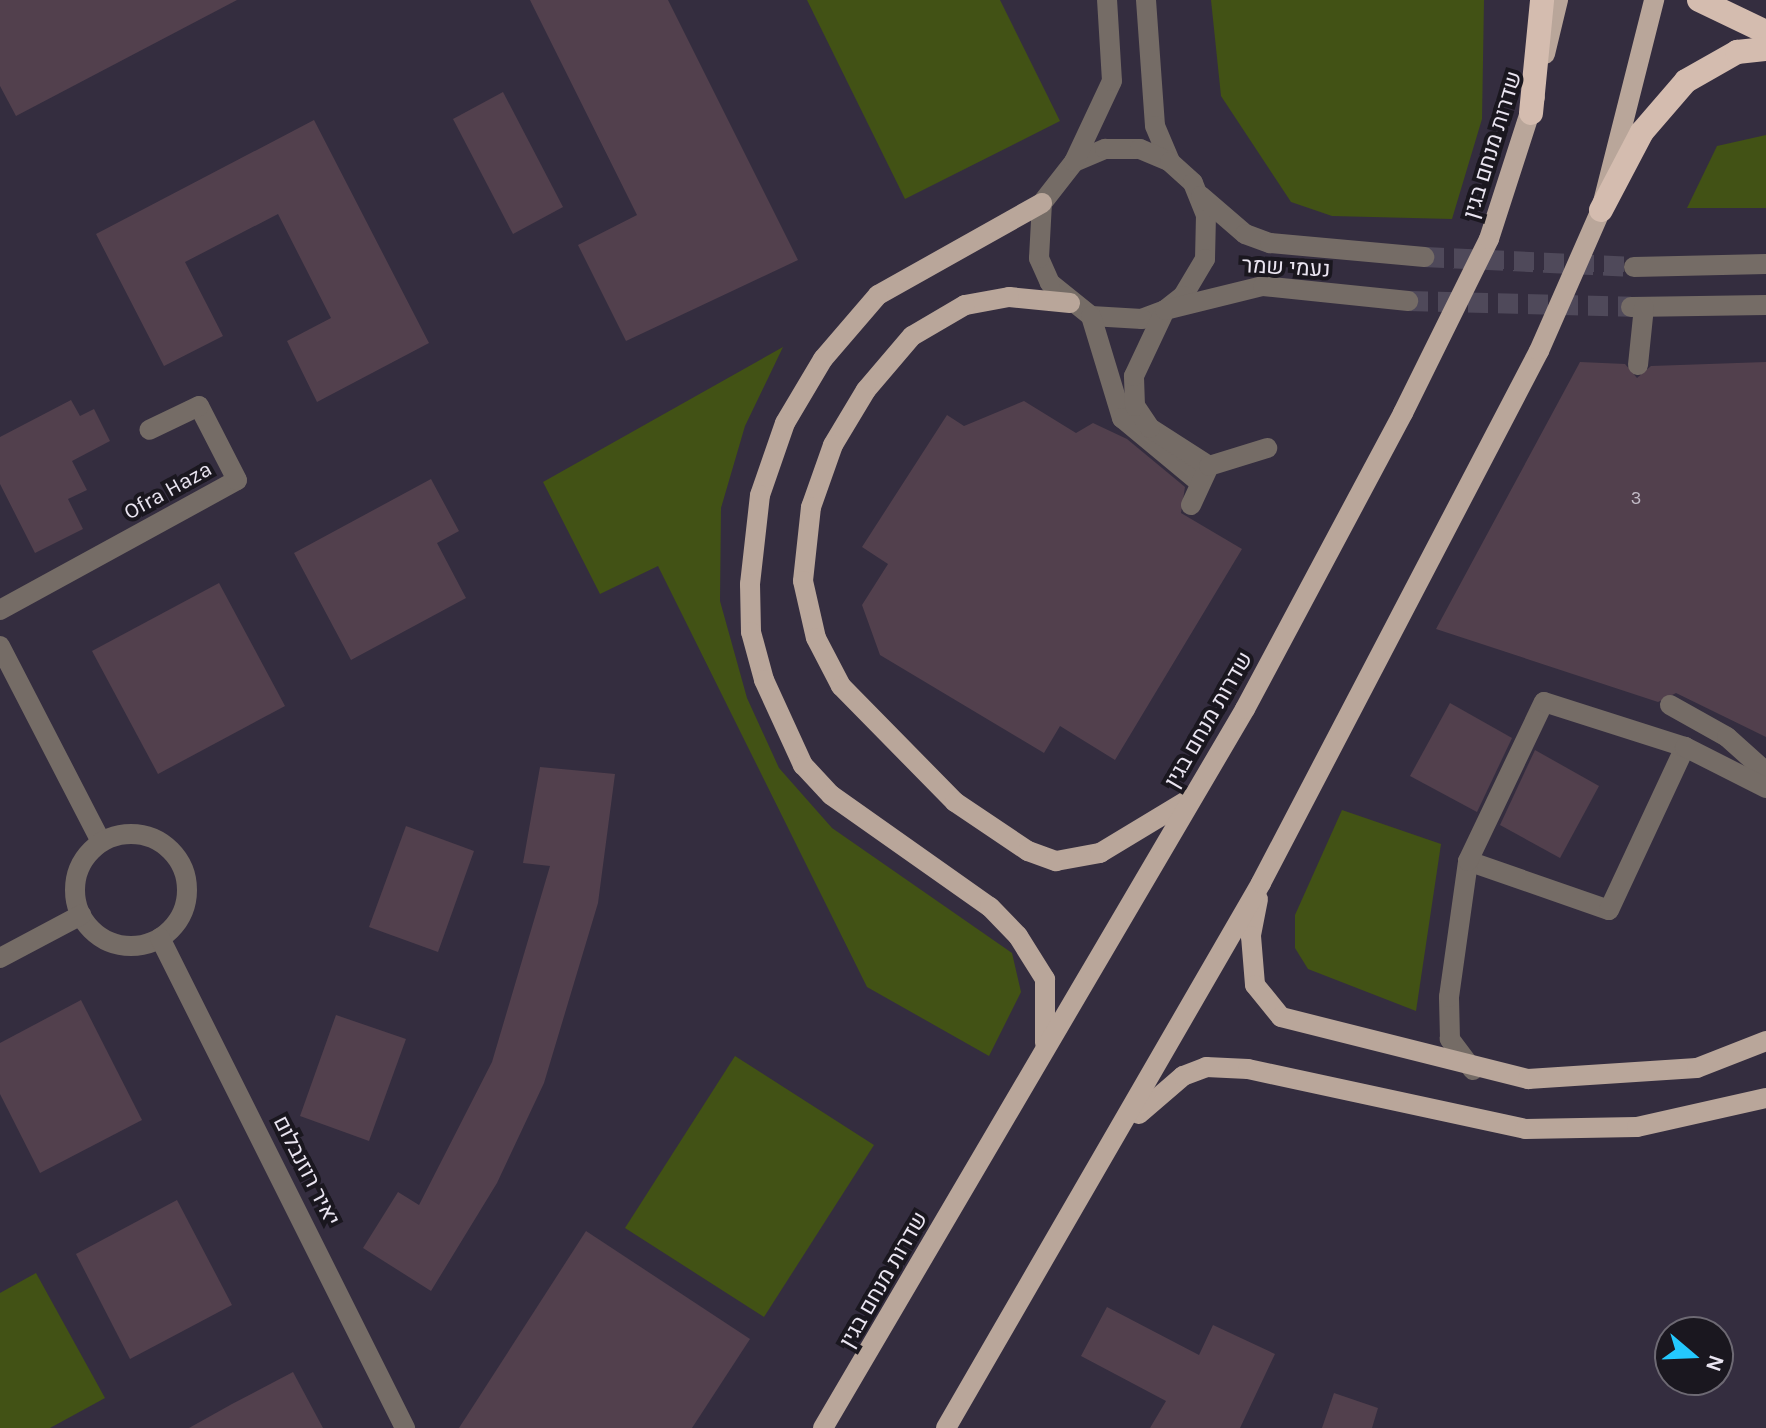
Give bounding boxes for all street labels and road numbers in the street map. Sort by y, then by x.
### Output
street label: שדרות מנחם בגין [1458,68,1528,222]
street label: נעמי שמר [1241,252,1331,284]
street label: Ofra Haza [119,456,217,526]
street label: שדרות מנחם בגין [1159,647,1259,793]
street label: יאיר רוזנבלום [267,1112,345,1230]
street label: שדרות מנחם בגין [834,1207,934,1353]

